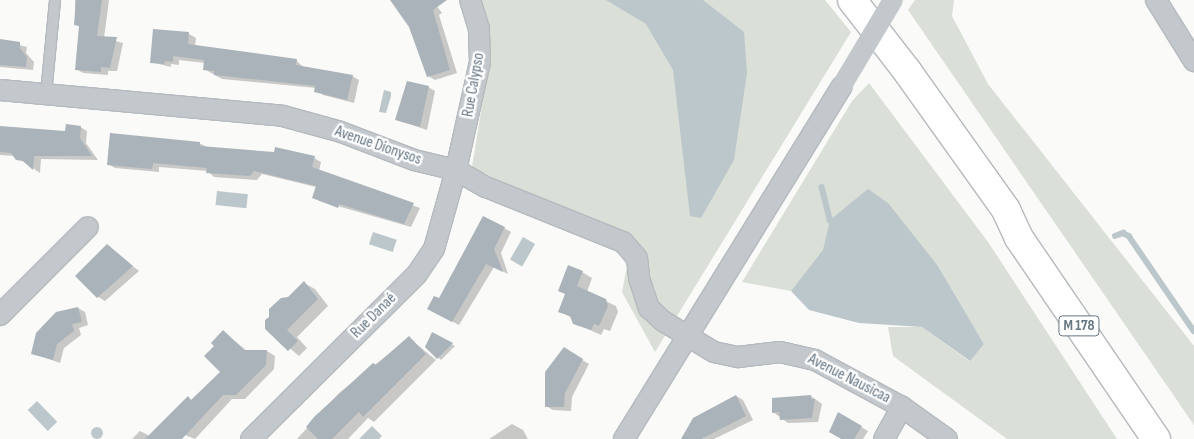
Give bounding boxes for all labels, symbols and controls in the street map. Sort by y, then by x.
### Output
street label: Rue Calypso [459,51,489,119]
street label: Avenue Dionysos [332,122,424,170]
street label: Rue Danaé [347,289,401,343]
road number: M 178 [1058,314,1100,338]
street label: Avenue Nausicaa [805,350,893,408]

